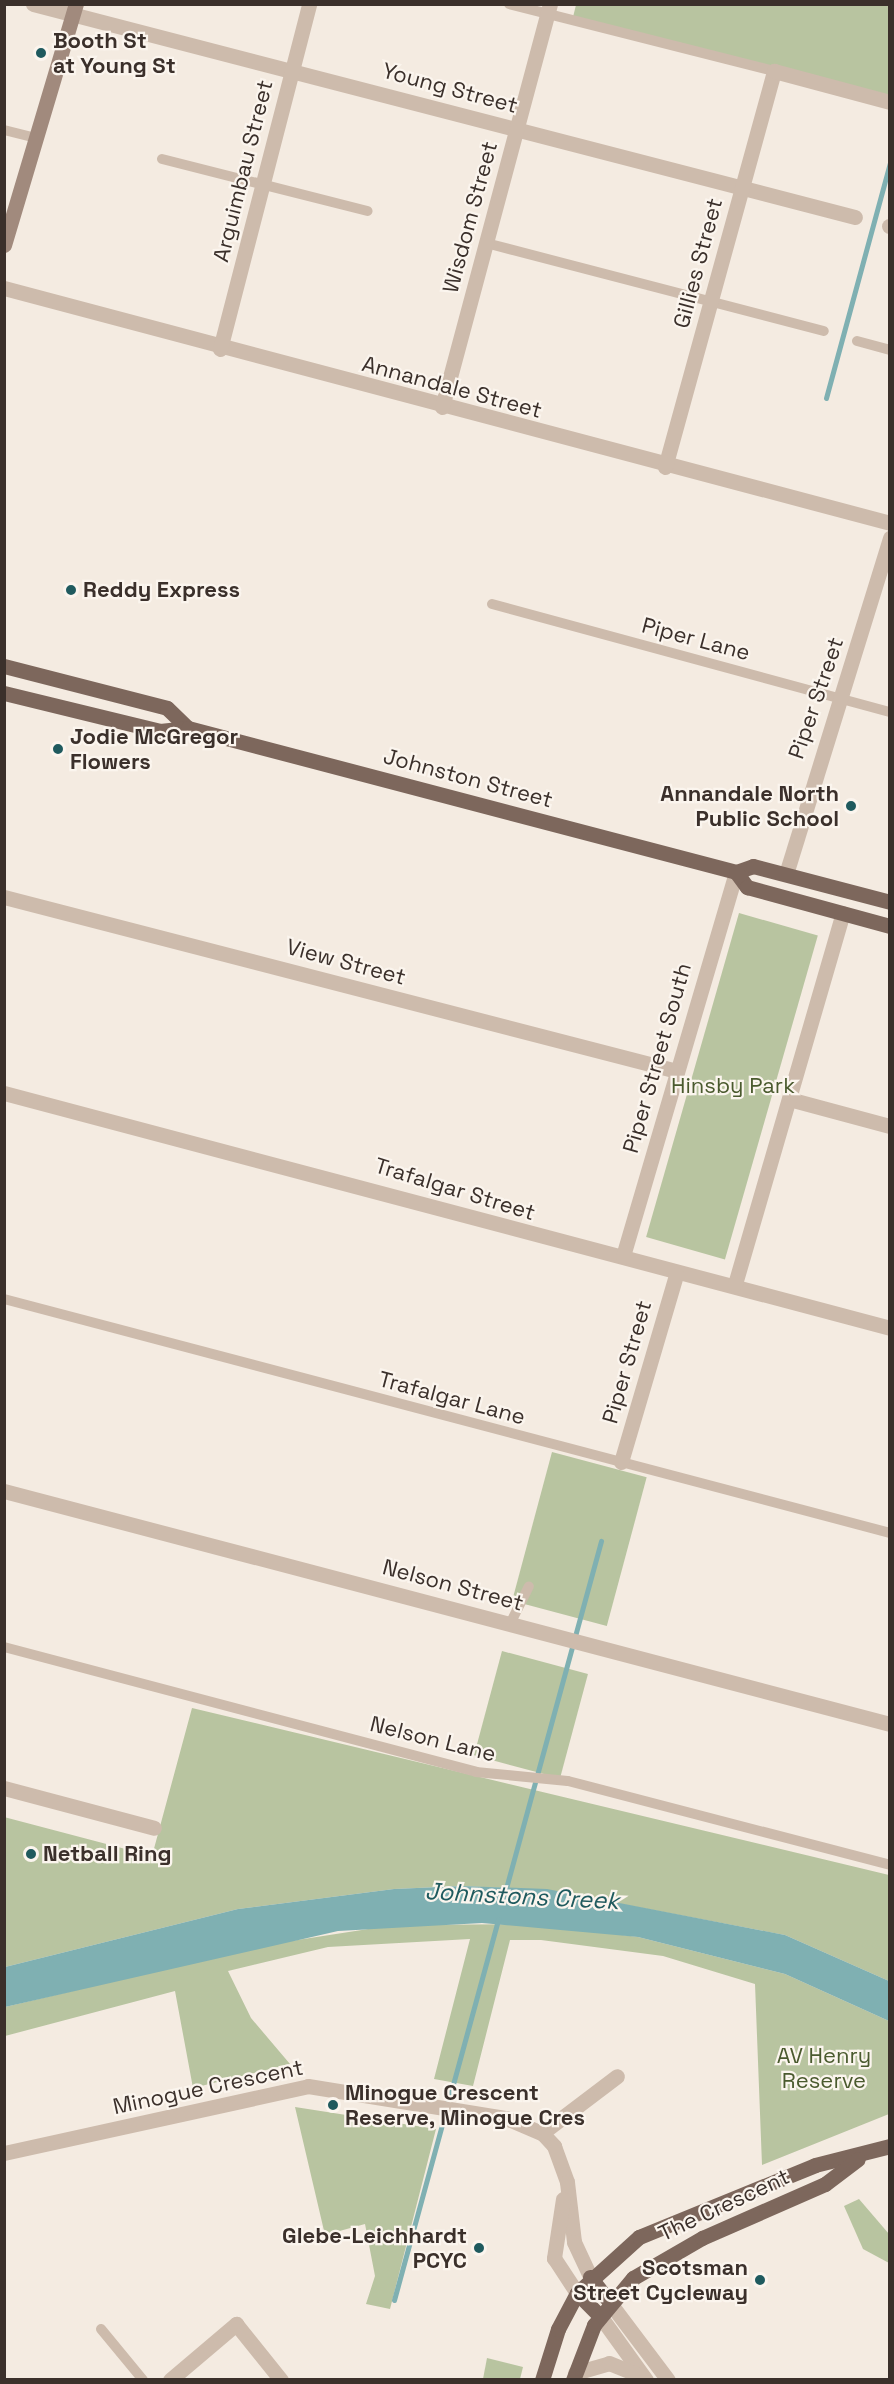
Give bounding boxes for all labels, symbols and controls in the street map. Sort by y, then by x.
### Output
place label: Booth St at Young St [53,27,176,78]
marker: Booth St at Young St [34,46,48,60]
street label: Young Street [379,57,521,119]
street label: Arguimbau Street [208,77,278,265]
street label: Wisdom Street [437,138,503,296]
street label: Gillies Street [668,195,728,331]
street label: Annandale Street [359,350,545,424]
place label: Reddy Express [83,577,240,603]
marker: Reddy Express [64,583,78,597]
street label: Piper Lane [639,612,753,666]
street label: Piper Street [783,634,849,762]
place label: Jodie McGregor Flowers [70,723,238,774]
marker: Jodie McGregor Flowers [51,742,65,756]
street label: Johnston Street [381,743,555,813]
place label: Annandale North Public School [660,780,839,831]
marker: Annandale North Public School [844,799,858,813]
street label: View Street [284,933,408,991]
street label: Piper Street South [617,960,697,1156]
park label: Hinsby Park [671,1073,795,1099]
street label: Trafalgar Street [371,1152,539,1226]
street label: Piper Street [597,1297,657,1427]
street label: Trafalgar Lane [376,1366,528,1430]
street label: Nelson Street [380,1554,526,1616]
street label: Nelson Lane [367,1711,499,1767]
place label: Netball Ring [43,1841,172,1867]
marker: Netball Ring [24,1847,38,1861]
water label: Johnstons Creek [424,1877,620,1915]
park label: AV Henry Reserve [777,2042,871,2094]
street label: Minogue Crescent [110,2054,306,2120]
place label: Minogue Crescent Reserve, Minogue Cres [345,2079,586,2130]
marker: Minogue Crescent Reserve, Minogue Cres [326,2098,340,2112]
street label: The Crescent [654,2163,794,2247]
place label: Glebe-Leichhardt PCYC [282,2222,467,2274]
marker: Glebe-Leichhardt PCYC [472,2241,486,2255]
place label: Scotsman Street Cycleway [573,2254,748,2306]
marker: Scotsman Street Cycleway [753,2273,767,2287]

